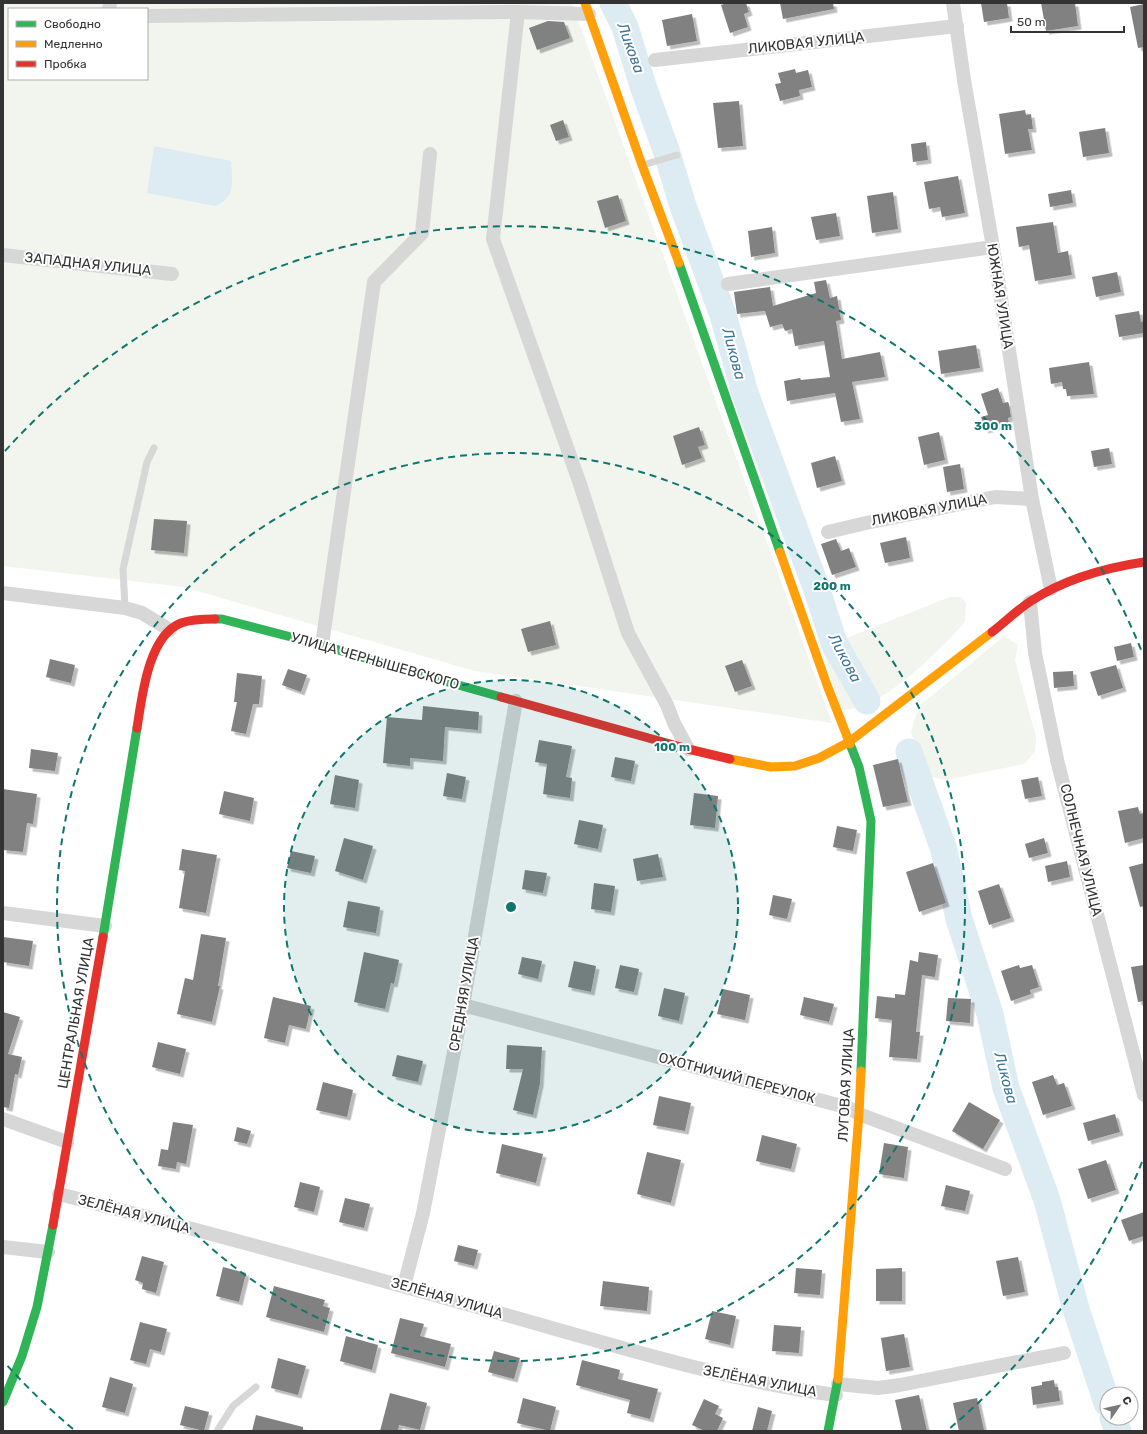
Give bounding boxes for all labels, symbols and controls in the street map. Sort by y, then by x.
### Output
legend [8,8,148,80]
scale bar [1011,8,1124,34]
text: 50 m [1017,15,1045,29]
text: Свободно [44,17,101,31]
water label: Ликова [613,19,649,76]
street label: ЛИКОВАЯ УЛИЦА [747,28,866,58]
text: Медленно [44,37,103,51]
text: Пробка [44,57,87,71]
street label: ЮЖНАЯ УЛИЦА [983,242,1017,351]
street label: ЗАПАДНАЯ УЛИЦА [24,249,153,279]
water label: Ликова [718,325,750,382]
text: 300 m [974,419,1012,433]
street label: ЛИКОВАЯ УЛИЦА [870,490,989,530]
text: 200 m [813,579,851,593]
street label: УЛИЦА ЧЕРНЫШЕВСКОГО [289,629,461,693]
water label: Ликова [824,630,865,686]
text: 100 m [654,740,690,754]
street label: СОЛНЕЧНАЯ УЛИЦА [1056,782,1106,919]
centre of rings [504,900,518,914]
street label: ЦЕНТРАЛЬНАЯ УЛИЦА [54,935,98,1090]
street label: СРЕДНЯЯ УЛИЦА [446,935,483,1053]
street label: ЛУГОВАЯ УЛИЦА [835,1027,858,1142]
street label: ОХОТНИЧИЙ ПЕРЕУЛОК [657,1048,818,1107]
water label: Ликова [990,1049,1022,1106]
street label: ЗЕЛЁНАЯ УЛИЦА [76,1190,193,1237]
street label: ЗЕЛЁНАЯ УЛИЦА [389,1273,506,1322]
street label: ЗЕЛЁНАЯ УЛИЦА [702,1361,819,1400]
north arrow [1099,1386,1139,1426]
text: С [1119,1394,1135,1408]

